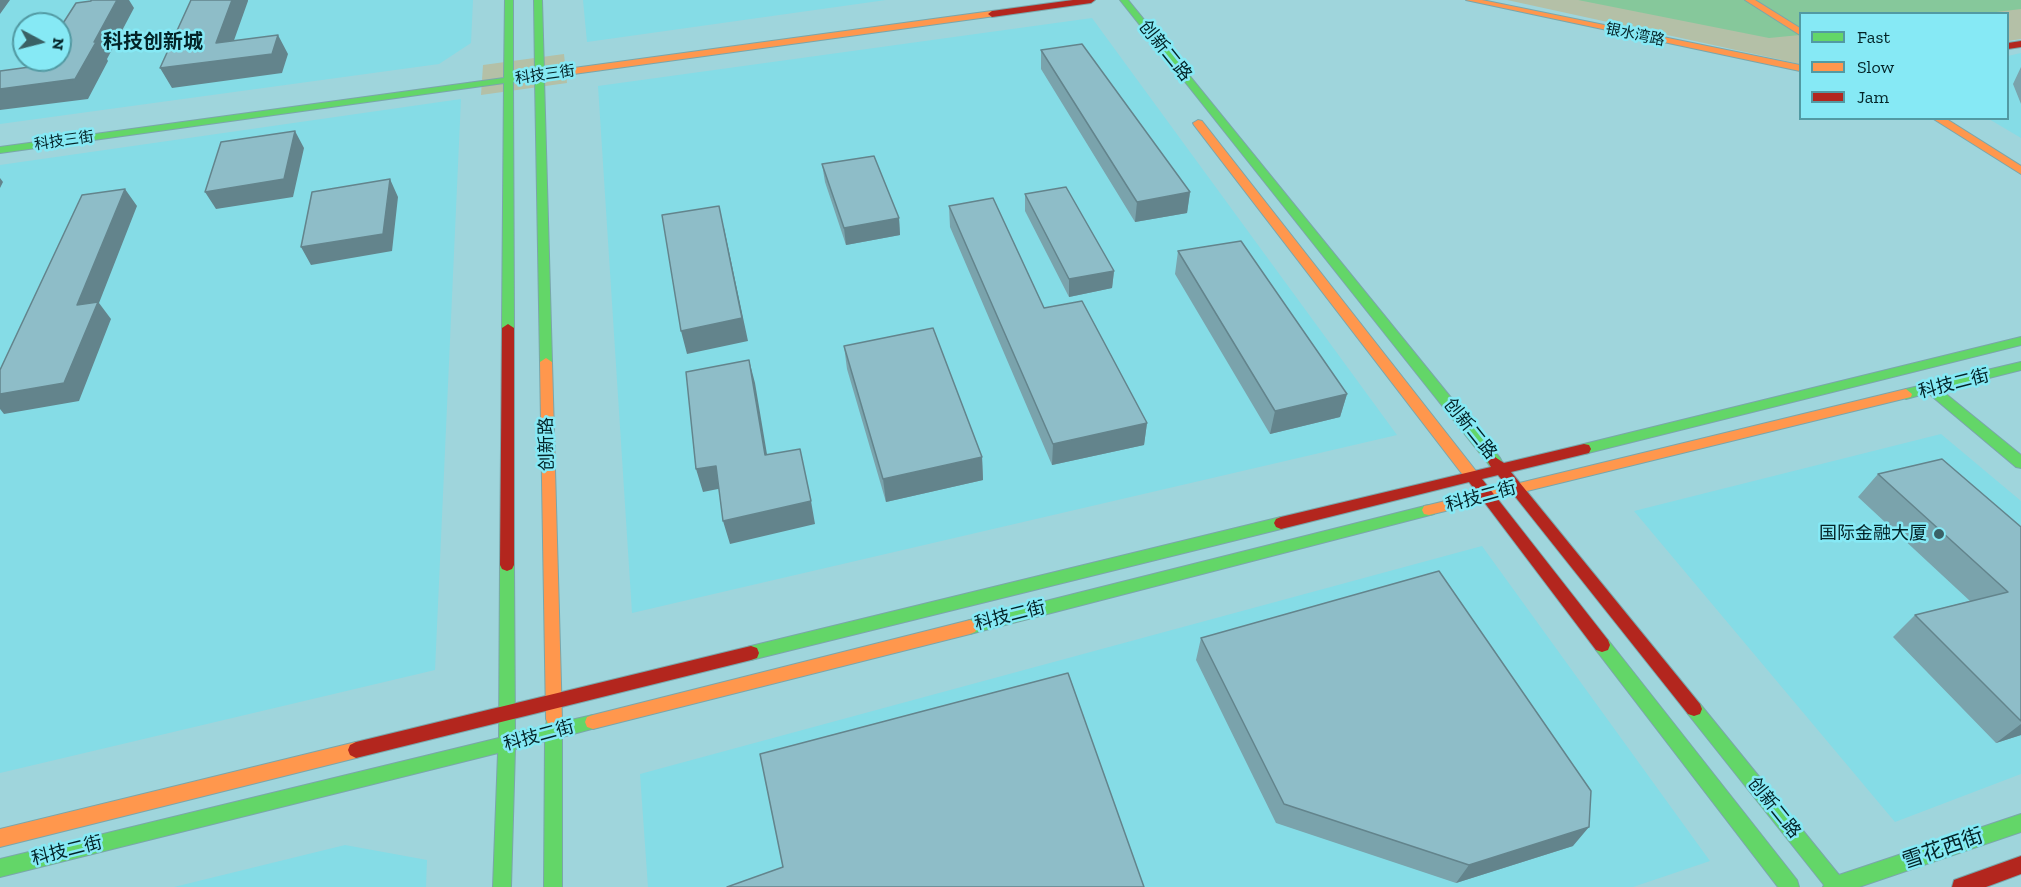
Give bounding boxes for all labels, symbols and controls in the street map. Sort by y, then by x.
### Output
north arrow [12,12,72,72]
legend [1799,12,2009,120]
street label: 创新二路 [1134,16,1196,86]
street label: 银水湾路 [1604,20,1666,50]
text: Fast [1857,26,1890,48]
district label: 科技创新城 [103,30,203,54]
text: N [48,37,69,51]
text: Slow [1857,56,1894,78]
street label: 科技三街 [514,62,576,88]
text: Jam [1857,86,1889,108]
street label: 科技三街 [33,128,95,154]
street label: 科技二街 [1916,365,1992,403]
street label: 创新二路 [1439,394,1501,464]
street label: 创新路 [536,417,558,471]
street label: 科技二街 [1443,477,1519,517]
place label: 国际金融大厦 [1819,523,1927,545]
marker: 国际金融大厦 [1932,527,1946,541]
street label: 科技二街 [972,597,1048,635]
street label: 科技二街 [501,716,577,756]
street label: 创新二路 [1743,773,1805,843]
street label: 雪花西街 [1899,823,1987,875]
street label: 科技二街 [29,832,105,870]

